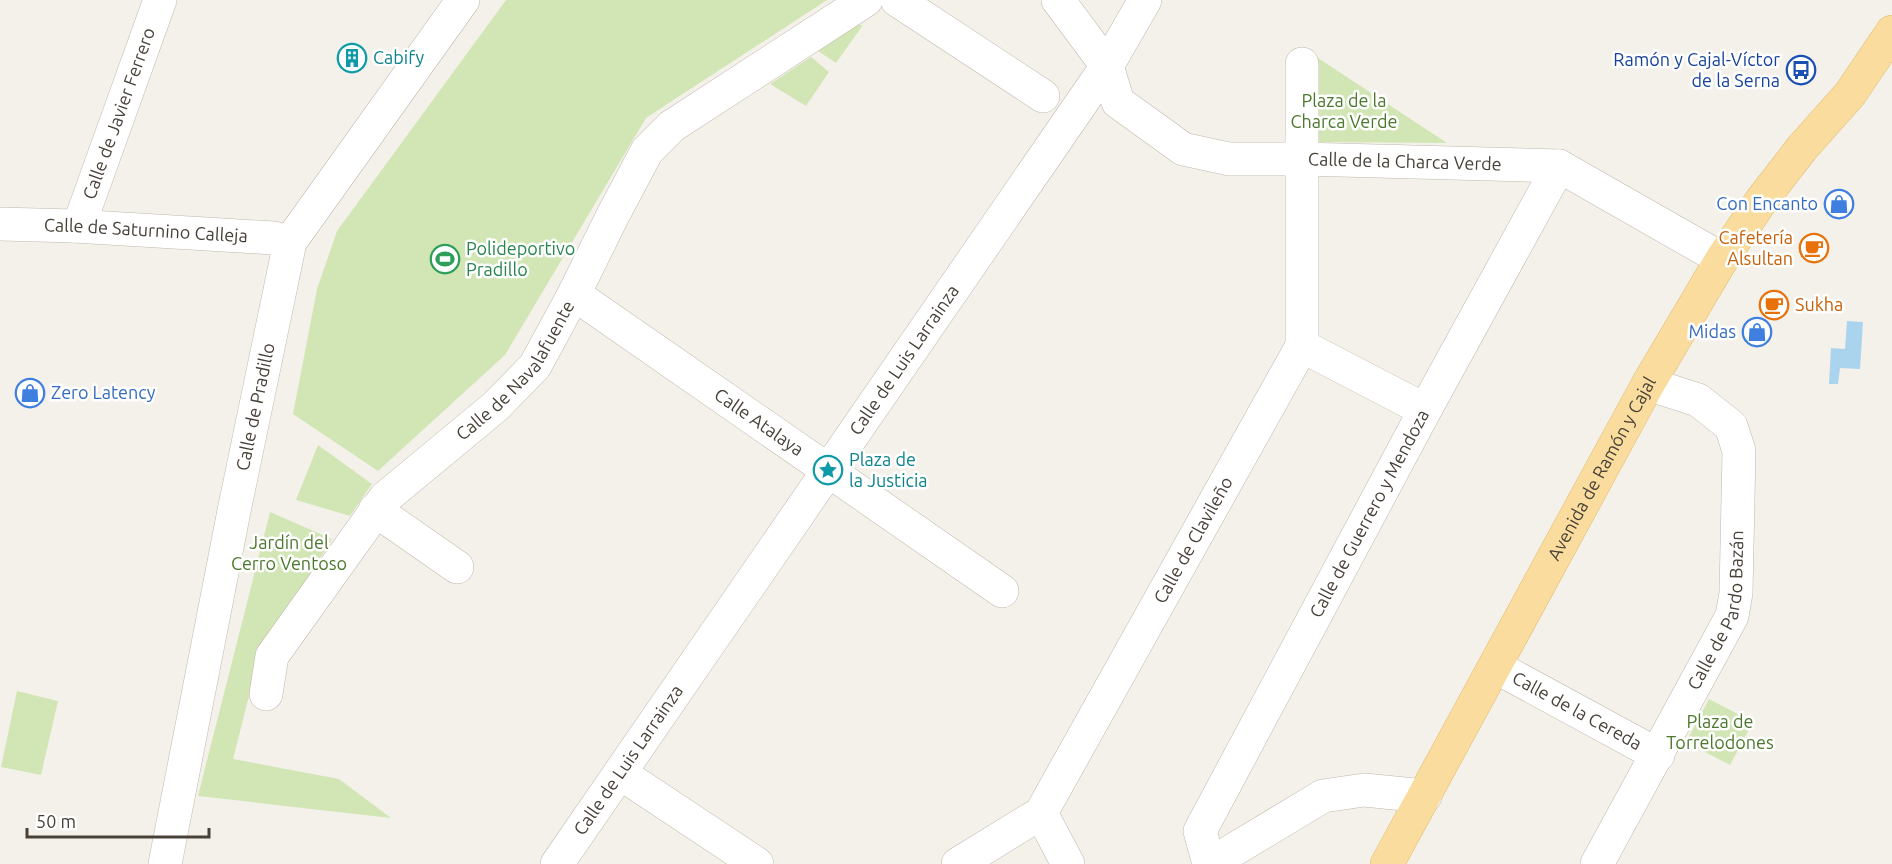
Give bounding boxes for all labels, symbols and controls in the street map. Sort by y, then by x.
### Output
street label: Calle de Javier Ferrero [78,25,158,202]
building icon: Cabify [336,42,368,74]
place label: Cabify [373,47,424,67]
place label: Ramón y Cajal-Víctor de la Serna [1613,49,1780,90]
bus stop icon: Ramón y Cajal-Víctor de la Serna [1785,54,1817,86]
park label: Plaza de la Charca Verde [1290,90,1398,131]
street label: Calle de la Charca Verde [1308,148,1502,173]
shop icon: Con Encanto [1823,188,1855,220]
place label: Con Encanto [1716,193,1818,213]
street label: Calle de Saturnino Calleja [44,214,248,245]
place label: Cafetería Alsultan [1718,227,1793,268]
cafe icon: Cafetería Alsultan [1798,232,1830,264]
place label: Polideportivo Pradillo [466,238,575,279]
sports icon: Polideportivo Pradillo [429,243,461,275]
street label: Calle de Luis Larrainza [845,281,962,438]
cafe icon: Sukha [1758,289,1790,321]
place label: Sukha [1795,294,1843,314]
street label: Calle de Navalafuente [452,297,578,444]
shop icon: Midas [1741,316,1773,348]
place label: Midas [1688,321,1736,341]
street label: Calle de Pradillo [232,341,278,472]
street label: Avenida de Ramón y Cajal [1543,373,1659,563]
shop icon: Zero Latency [14,377,46,409]
place label: Zero Latency [51,382,156,402]
street label: Calle Atalaya [711,384,808,459]
street label: Calle de Guerrero y Mendoza [1305,406,1432,621]
place label: Plaza de la Justicia [849,449,928,490]
place icon: Plaza de la Justicia [812,454,844,486]
street label: Calle de Clavileño [1149,473,1236,607]
street label: Calle de Pardo Bazán [1683,530,1746,693]
park label: Jardín del Cerro Ventoso [231,532,347,573]
street label: Calle de la Cereda [1509,667,1645,753]
street label: Calle de Luis Larrainza [569,681,686,839]
park label: Plaza de Torrelodones [1666,711,1774,752]
scale bar [27,801,208,839]
text: 50 m [36,811,76,831]

